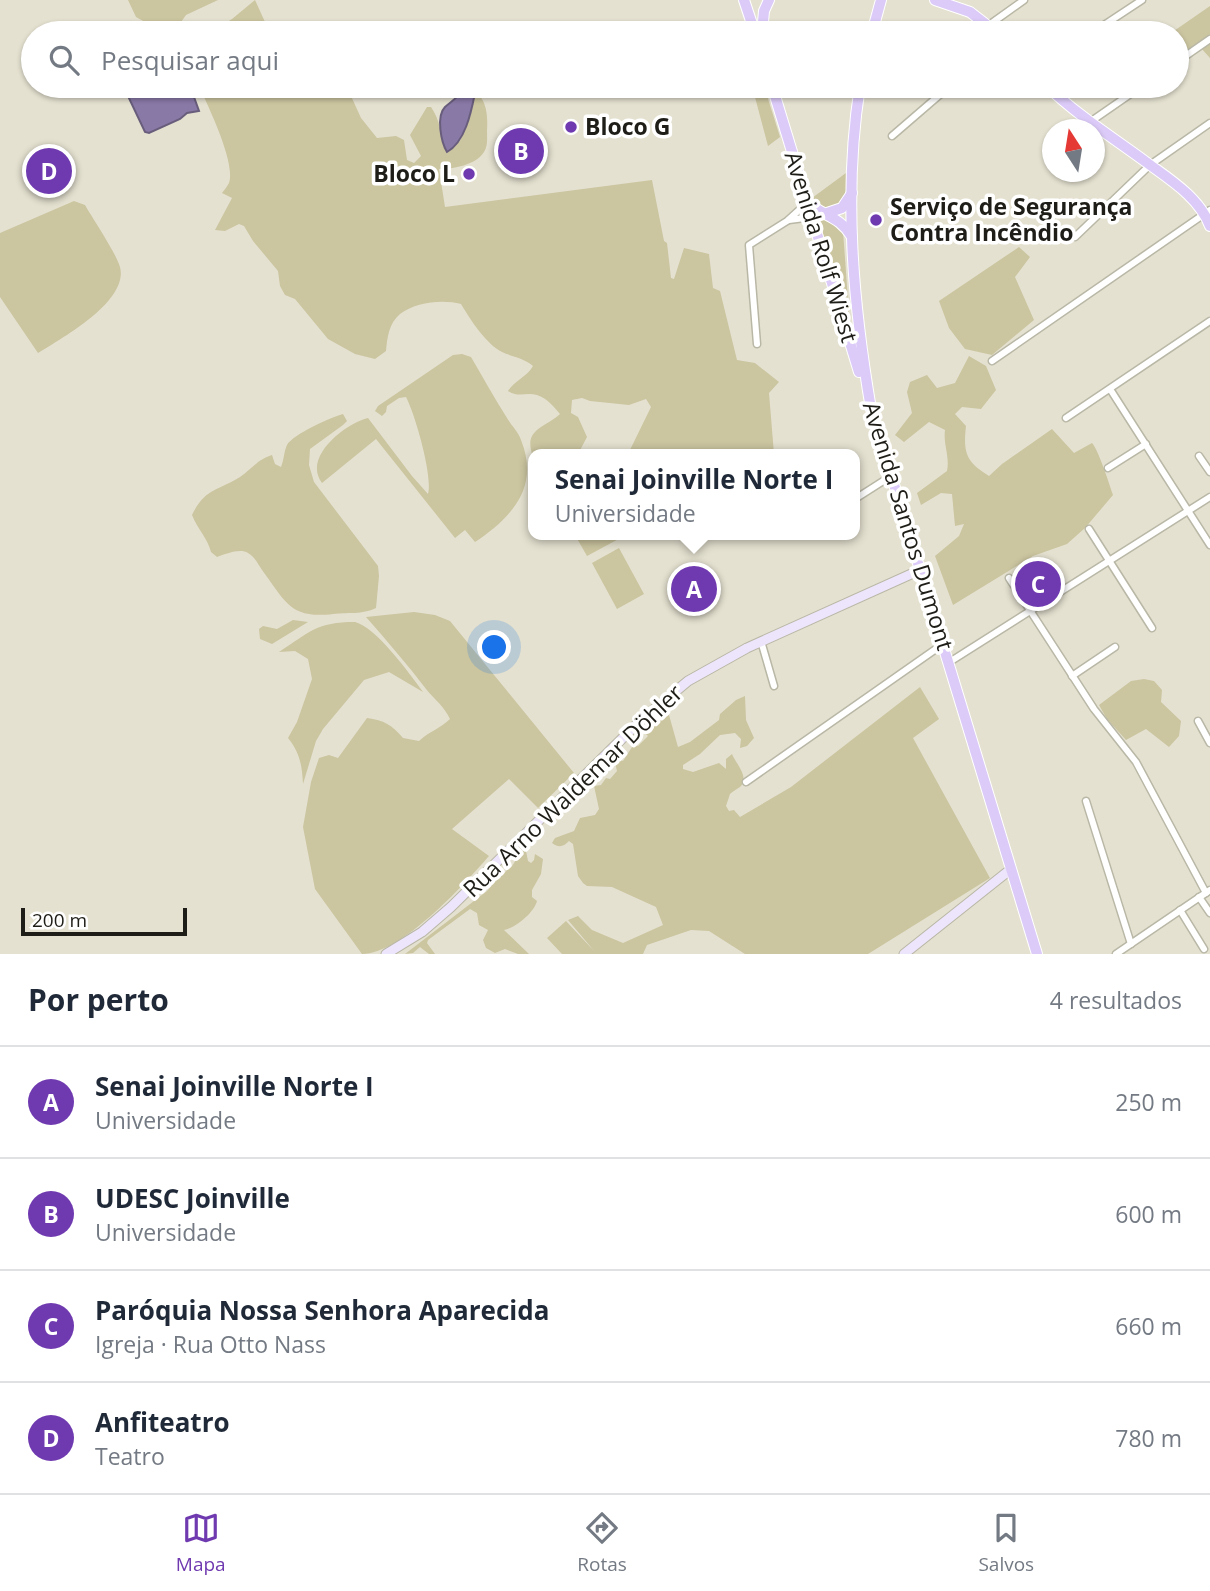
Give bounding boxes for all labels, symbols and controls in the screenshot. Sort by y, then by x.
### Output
search box [21,21,1189,98]
icon: search [45,41,83,79]
text: Pesquisar aqui [101,42,279,78]
place label: Bloco G [585,110,670,142]
marker: Bloco G [563,119,579,135]
north arrow [1042,119,1105,182]
pin: B [498,125,544,177]
pin: D [26,145,72,197]
street label: Avenida Rolf Wiest [778,147,866,346]
place label: Bloco L [373,157,455,189]
marker: Bloco L [461,166,477,182]
place label: Serviço de Segurança Contra Incêndio [890,190,1133,248]
marker: Serviço de Segurança Contra Incêndio [868,212,884,228]
street label: Avenida Santos Dumont [856,397,962,654]
popup [528,449,860,540]
text: Senai Joinville Norte I [555,461,833,497]
text: Universidade [555,497,696,529]
pin: C [1015,558,1061,610]
pin: A [671,563,717,615]
your location [477,630,511,664]
street label: Rua Arno Waldemar Döhler [455,676,690,904]
scale bar [21,905,187,937]
text: 200 m [32,907,87,933]
text: Por perto [28,979,169,1020]
text: 4 resultados [1050,984,1182,1016]
text: Senai Joinville Norte I [95,1068,374,1104]
text: A [43,1086,59,1118]
text: 250 m [1115,1086,1182,1118]
text: Universidade [95,1104,236,1136]
text: UDESC Joinville [95,1180,290,1216]
text: B [43,1198,59,1230]
text: 600 m [1115,1198,1182,1230]
text: Universidade [95,1216,236,1248]
text: Paróquia Nossa Senhora Aparecida [95,1292,549,1328]
text: C [44,1310,58,1342]
text: 660 m [1115,1310,1182,1342]
text: Igreja · Rua Otto Nass [95,1328,326,1360]
text: Anfiteatro [95,1404,230,1440]
text: D [42,1422,60,1454]
text: 780 m [1115,1422,1182,1454]
text: Teatro [95,1440,165,1472]
tab: Mapa [176,1509,226,1577]
tab: Rotas [577,1509,627,1577]
tab: Salvos [978,1509,1034,1577]

